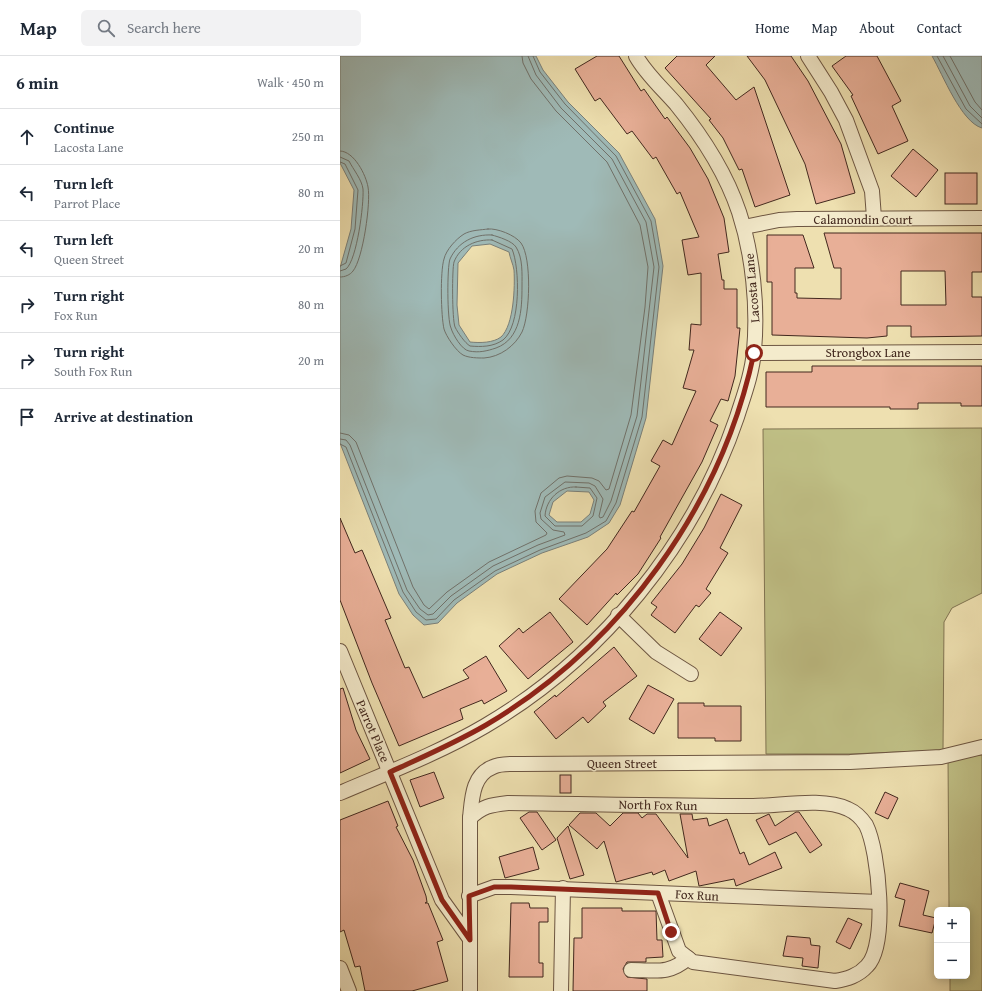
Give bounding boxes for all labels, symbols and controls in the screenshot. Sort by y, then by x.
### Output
search box [81,10,361,46]
text: Map [20,14,57,42]
icon: search [95,17,117,39]
text: Search here [127,17,201,38]
text: Home [755,18,790,38]
text: Map [812,18,837,38]
text: About [859,18,895,38]
text: Contact [917,18,962,38]
text: 6 min [16,70,58,95]
text: Walk · 450 m [257,73,324,92]
text: Continue [54,117,115,138]
icon: ahead [16,126,38,148]
text: 250 m [292,127,324,146]
text: Lacosta Lane [54,138,124,157]
text: Turn left [54,173,113,194]
icon: left [16,182,38,204]
text: 80 m [298,183,324,202]
text: Parrot Place [54,194,120,213]
street label: Calamondin Court [814,210,913,229]
text: Turn left [54,229,113,250]
icon: left [16,238,38,260]
text: 20 m [298,239,324,258]
text: Queen Street [54,250,124,269]
street label: Lacosta Lane [740,253,764,323]
text: Turn right [54,285,125,306]
icon: right [16,294,38,316]
text: 80 m [298,295,324,314]
text: Fox Run [54,306,98,325]
text: Turn right [54,341,125,362]
street label: Strongbox Lane [826,343,910,362]
route start [745,344,763,362]
icon: right [16,350,38,372]
text: 20 m [298,351,324,370]
text: South Fox Run [54,362,132,381]
icon: arrive [16,406,38,428]
text: Arrive at destination [54,406,193,427]
street label: Parrot Place [351,697,395,765]
street label: Queen Street [587,754,657,773]
street label: North Fox Run [618,795,698,815]
street label: Fox Run [675,884,720,906]
map controls [934,907,970,979]
button: + [934,907,970,943]
route end [662,923,680,941]
button: − [934,943,970,979]

